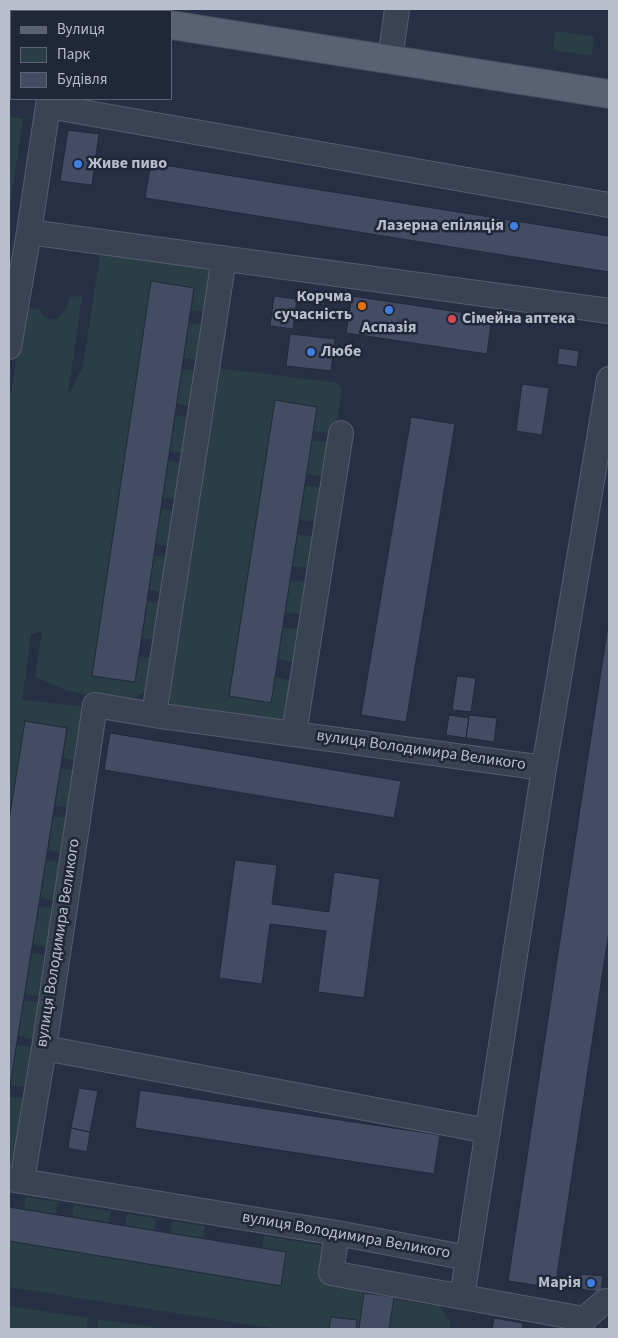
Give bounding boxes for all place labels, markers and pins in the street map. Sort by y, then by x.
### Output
place label: Живе пиво [88,154,167,174]
marker: Живе пиво [72,158,84,170]
place label: Лазерна епіляція [377,216,504,236]
marker: Лазерна епіляція [508,220,520,232]
place label: Корчма сучасність [274,287,352,325]
marker: Корчма сучасність [356,300,368,312]
marker: Аспазія [383,304,395,316]
place label: Сімейна аптека [462,309,575,329]
marker: Сімейна аптека [446,313,458,325]
place label: Аспазія [361,318,417,338]
place label: Любе [321,342,361,362]
marker: Любе [305,346,317,358]
place label: Марія [538,1273,581,1293]
marker: Марія [585,1277,597,1289]

